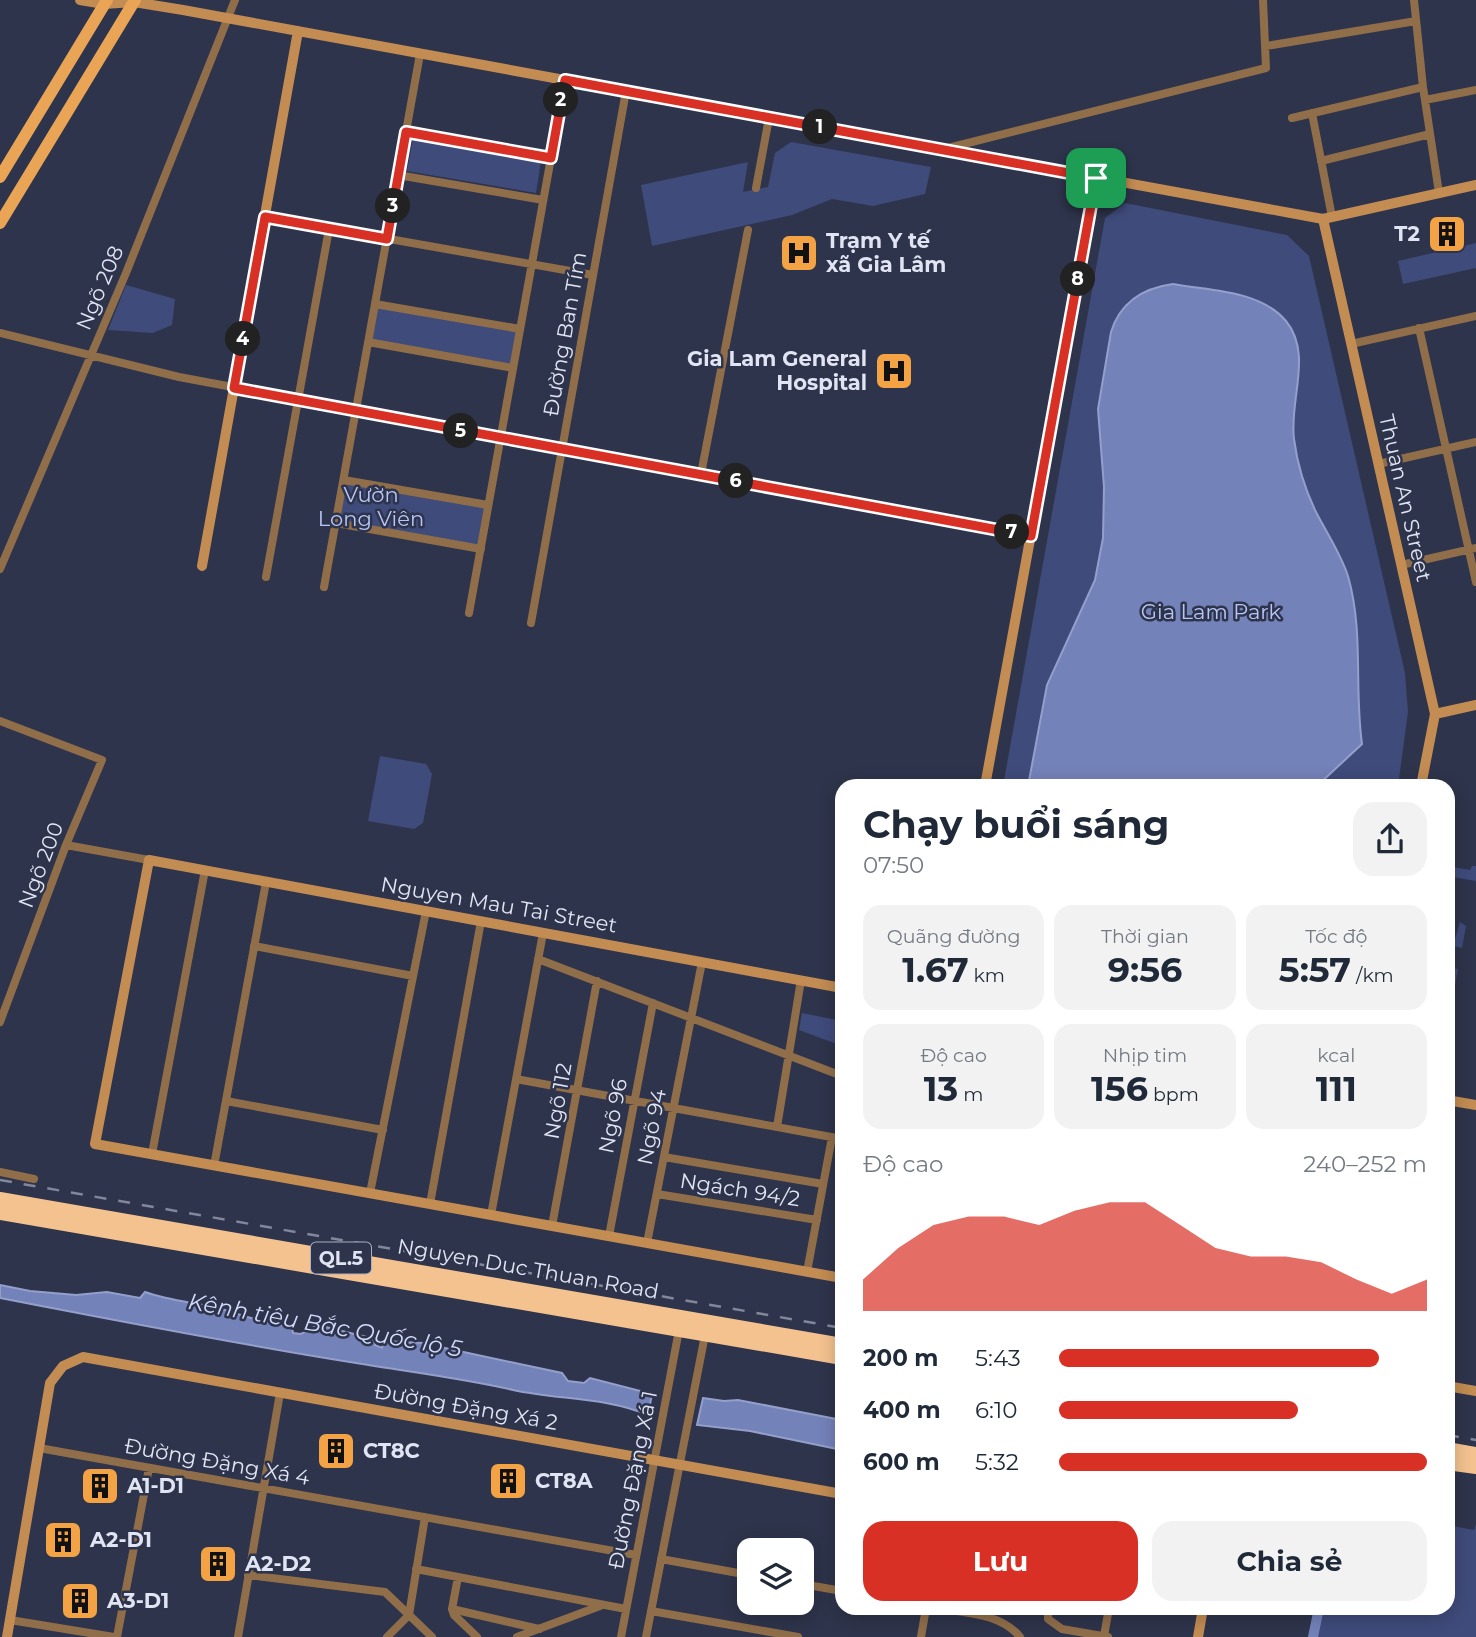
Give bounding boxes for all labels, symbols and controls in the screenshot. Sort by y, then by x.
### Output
pin: 2 [544,82,578,118]
text: 2 [555,88,566,111]
pin: 1 [802,110,838,144]
text: 1 [816,115,823,138]
pin [1066,148,1126,208]
icon: arrive [1077,159,1115,197]
pin: 3 [376,188,410,224]
text: 3 [387,194,398,217]
building icon: T2 [1426,213,1468,255]
place label: T2 [1394,221,1420,246]
place label: Trạm Y tế xã Gia Lâm [826,228,946,277]
hospital icon: Trạm Y tế xã Gia Lâm [778,232,820,274]
street label: Ngõ 208 [71,242,128,334]
street label: Đường Ban Tím [538,250,591,418]
pin: 8 [1060,262,1096,296]
text: 8 [1071,267,1084,290]
pin: 4 [226,322,260,356]
text: 4 [236,327,249,350]
place label: Gia Lam General Hospital [687,346,867,395]
hospital icon: Gia Lam General Hospital [873,350,915,392]
street label: Thuan An Street [1374,412,1437,584]
pin: 5 [444,414,478,448]
text: 5 [455,419,466,442]
pin: 6 [718,463,754,498]
text: 6 [729,469,742,492]
park label: Vườn Long Viên [318,482,424,531]
pin: 7 [995,514,1030,550]
text: 7 [1006,520,1017,543]
park label: Gia Lam Park [1141,599,1282,624]
text: Chạy buổi sáng [863,801,1169,848]
button: share [1353,802,1427,876]
street label: Ngõ 200 [13,818,68,911]
text: 07:50 [863,851,924,879]
street label: Nguyen Mau Tai Street [379,871,619,938]
text: Quãng đường [887,925,1021,948]
text: Thời gian [1101,925,1189,948]
text: Tốc độ [1305,925,1367,948]
text: 1.67 [902,948,969,991]
text: 9:56 [1108,948,1182,991]
text: 5:57 [1279,948,1351,991]
text: km [969,964,1005,987]
text: /km [1351,964,1394,987]
text: Độ cao [920,1044,987,1067]
text: Nhịp tim [1103,1044,1187,1067]
text: kcal [1317,1044,1355,1067]
street label: Ngõ 112 [538,1061,577,1141]
text: 13 [924,1067,958,1110]
text: 156 [1091,1067,1148,1110]
text: 111 [1316,1067,1357,1110]
street label: Ngõ 96 [593,1076,632,1155]
text: m [958,1083,983,1106]
text: bpm [1148,1083,1199,1106]
street label: Ngõ 94 [632,1087,671,1167]
text: Độ cao [863,1150,944,1178]
text: 240–252 m [1303,1150,1427,1178]
street label: Ngách 94/2 [678,1168,802,1211]
street label: Nguyen Duc Thuan Road [395,1233,661,1304]
road number: QL.5 [311,1242,371,1274]
water label: Kênh tiêu Bắc Quốc lộ 5 [186,1287,465,1363]
text: 200 m [863,1344,938,1372]
text: 5:43 [975,1344,1021,1372]
street label: Đường Đặng Xá 2 [372,1378,560,1435]
street label: Đường Đặng Xá 1 [603,1389,662,1571]
text: 400 m [863,1396,941,1424]
text: 6:10 [975,1396,1017,1424]
building icon: CT8C [315,1430,357,1472]
street label: Đường Đặng Xá 4 [123,1433,312,1490]
place label: CT8C [363,1438,420,1463]
text: 600 m [863,1448,940,1476]
text: 5:32 [975,1448,1019,1476]
building icon: CT8A [487,1460,529,1502]
building icon: A1-D1 [79,1465,121,1507]
place label: CT8A [535,1468,593,1493]
place label: A1-D1 [126,1473,184,1498]
building icon: A2-D1 [42,1519,84,1561]
button: Lưu [863,1521,1138,1601]
button: Chia sẻ [1152,1521,1427,1601]
place label: A2-D1 [89,1527,152,1552]
map controls [737,1538,814,1615]
button: layers [737,1538,814,1615]
building icon: A2-D2 [197,1543,239,1585]
place label: A2-D2 [244,1551,311,1576]
building icon: A3-D1 [59,1580,101,1622]
place label: A3-D1 [106,1588,169,1613]

